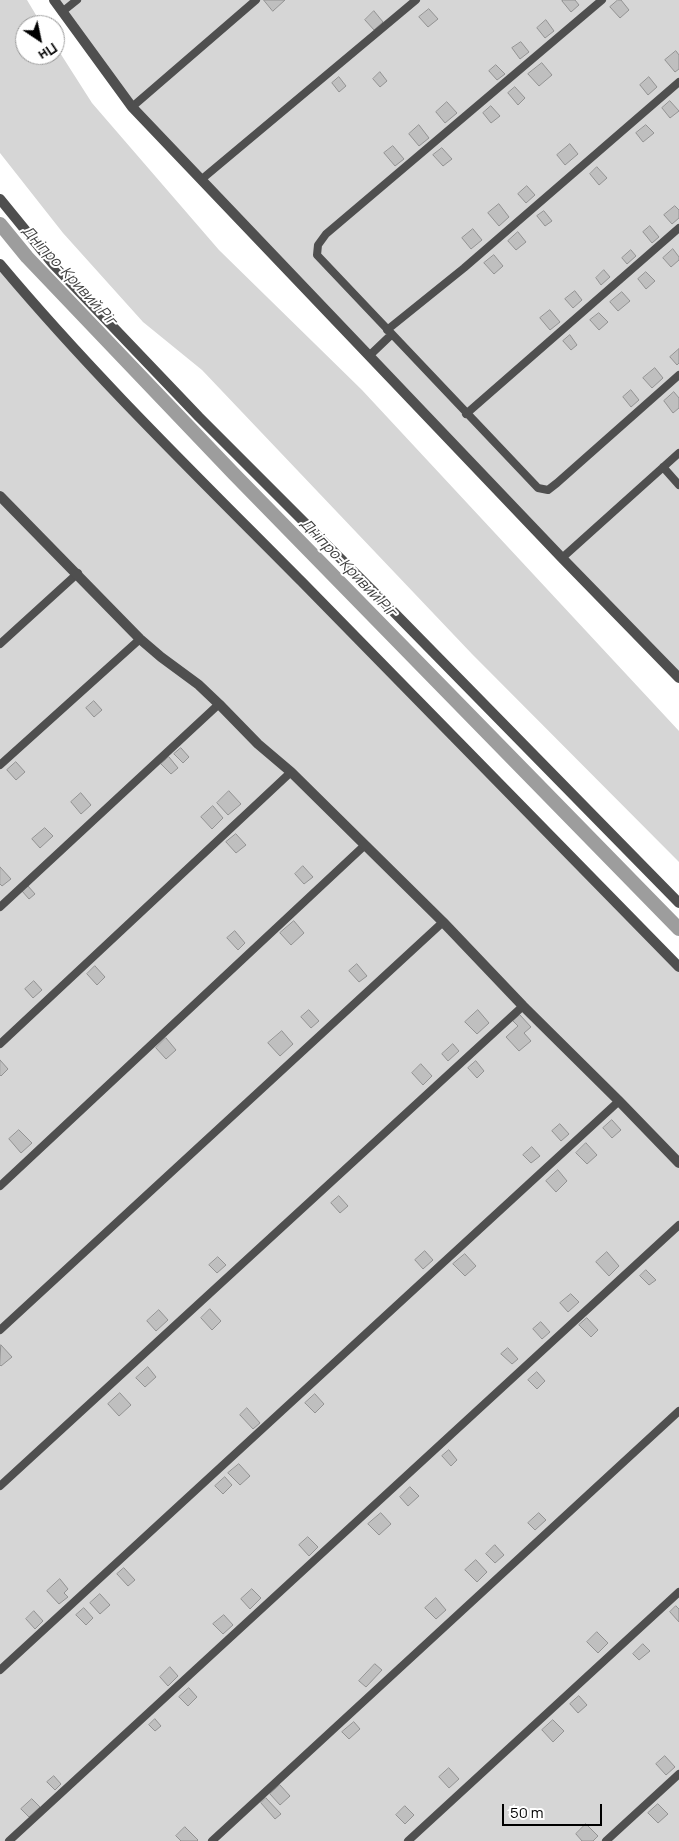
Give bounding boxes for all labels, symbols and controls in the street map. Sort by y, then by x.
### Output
north arrow [15,15,65,65]
text: Пн [35,39,61,65]
water label: Дніпро-Кривий Ріг [18,222,120,330]
water label: Дніпро-Кривий Ріг [296,515,400,621]
scale bar [504,1794,604,1826]
text: 50 m [510,1802,544,1823]

